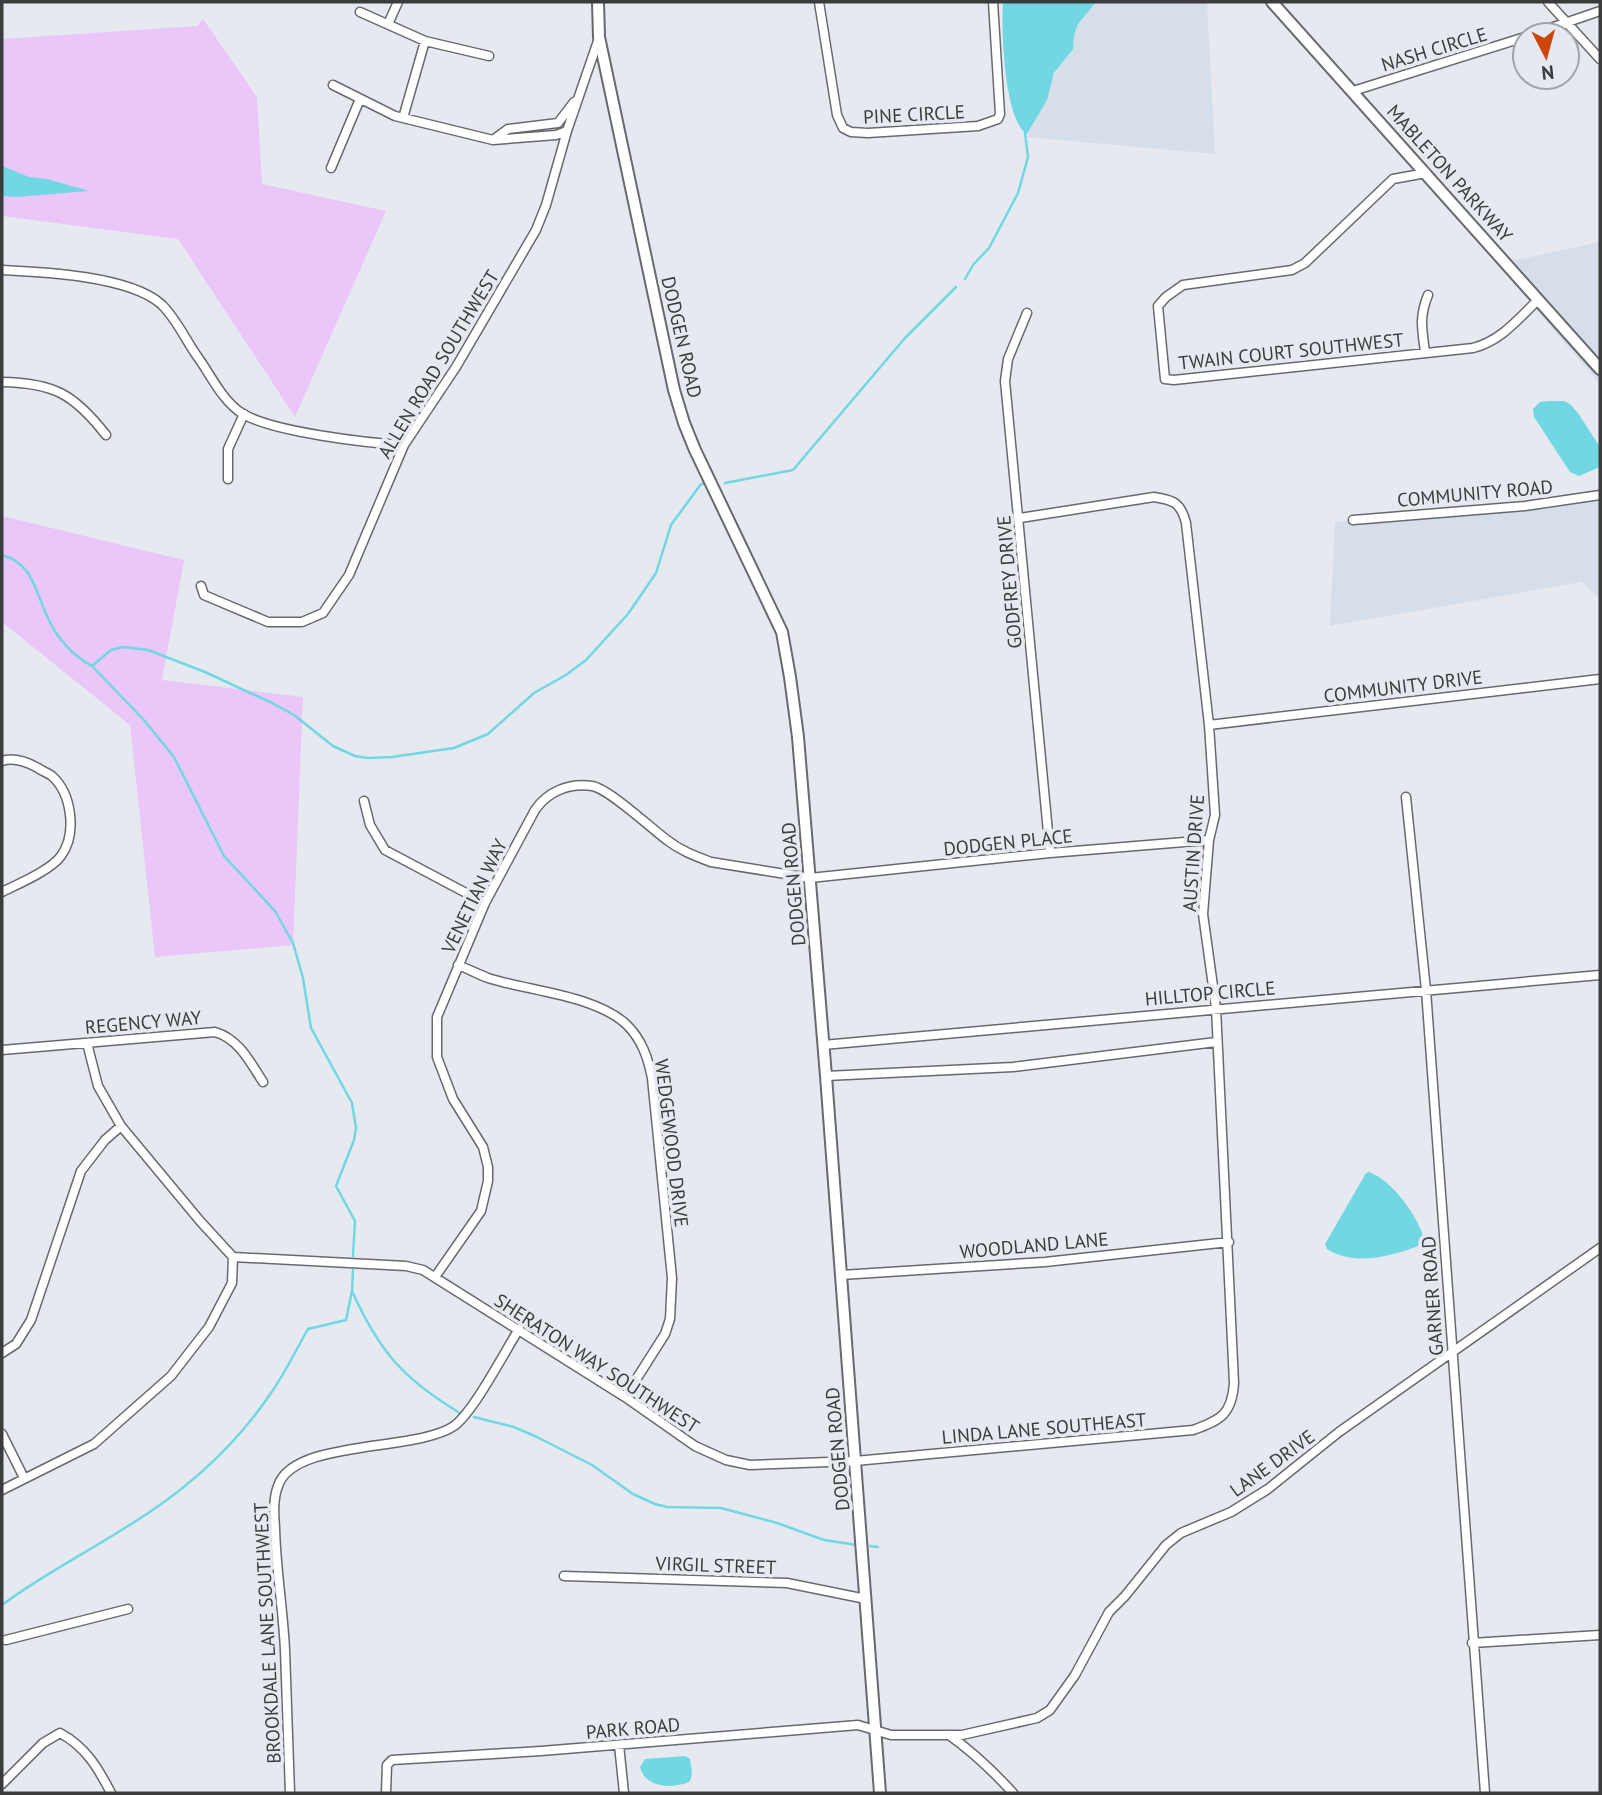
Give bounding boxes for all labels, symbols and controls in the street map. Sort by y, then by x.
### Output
north arrow [1511,21,1581,91]
street label: NASH CIRCLE [1378,22,1490,76]
text: N [1540,60,1555,85]
street label: PINE CIRCLE [862,99,966,129]
street label: MABLETON PARKWAY [1382,99,1518,247]
street label: ALLEN ROAD SOUTHWEST [372,265,504,463]
street label: DODGEN ROAD [656,274,708,400]
street label: TWAIN COURT SOUTHWEST [1177,327,1405,375]
street label: COMMUNITY ROAD [1396,474,1554,512]
street label: GODFREY DRIVE [991,514,1027,650]
street label: COMMUNITY DRIVE [1322,664,1484,708]
street label: AUSTIN DRIVE [1177,793,1209,913]
street label: DODGEN ROAD [776,821,810,947]
street label: DODGEN PLACE [942,823,1074,861]
street label: VENETIAN WAY [436,835,512,958]
street label: HILLTOP CIRCLE [1144,975,1276,1011]
street label: REGENCY WAY [84,1005,203,1039]
street label: WEDGEWOOD DRIVE [650,1058,694,1228]
street label: WOODLAND LANE [959,1227,1109,1263]
street label: GARNER ROAD [1416,1235,1448,1357]
street label: SHERATON WAY SOUTHWEST [490,1288,704,1438]
street label: DODGEN ROAD [820,1386,854,1512]
street label: LINDA LANE SOUTHEAST [941,1407,1148,1449]
street label: LANE DRIVE [1225,1424,1319,1502]
street label: BROOKDALE LANE SOUTHWEST [248,1501,286,1764]
street label: VIRGIL STREET [654,1551,777,1579]
street label: PARK ROAD [585,1712,681,1744]

